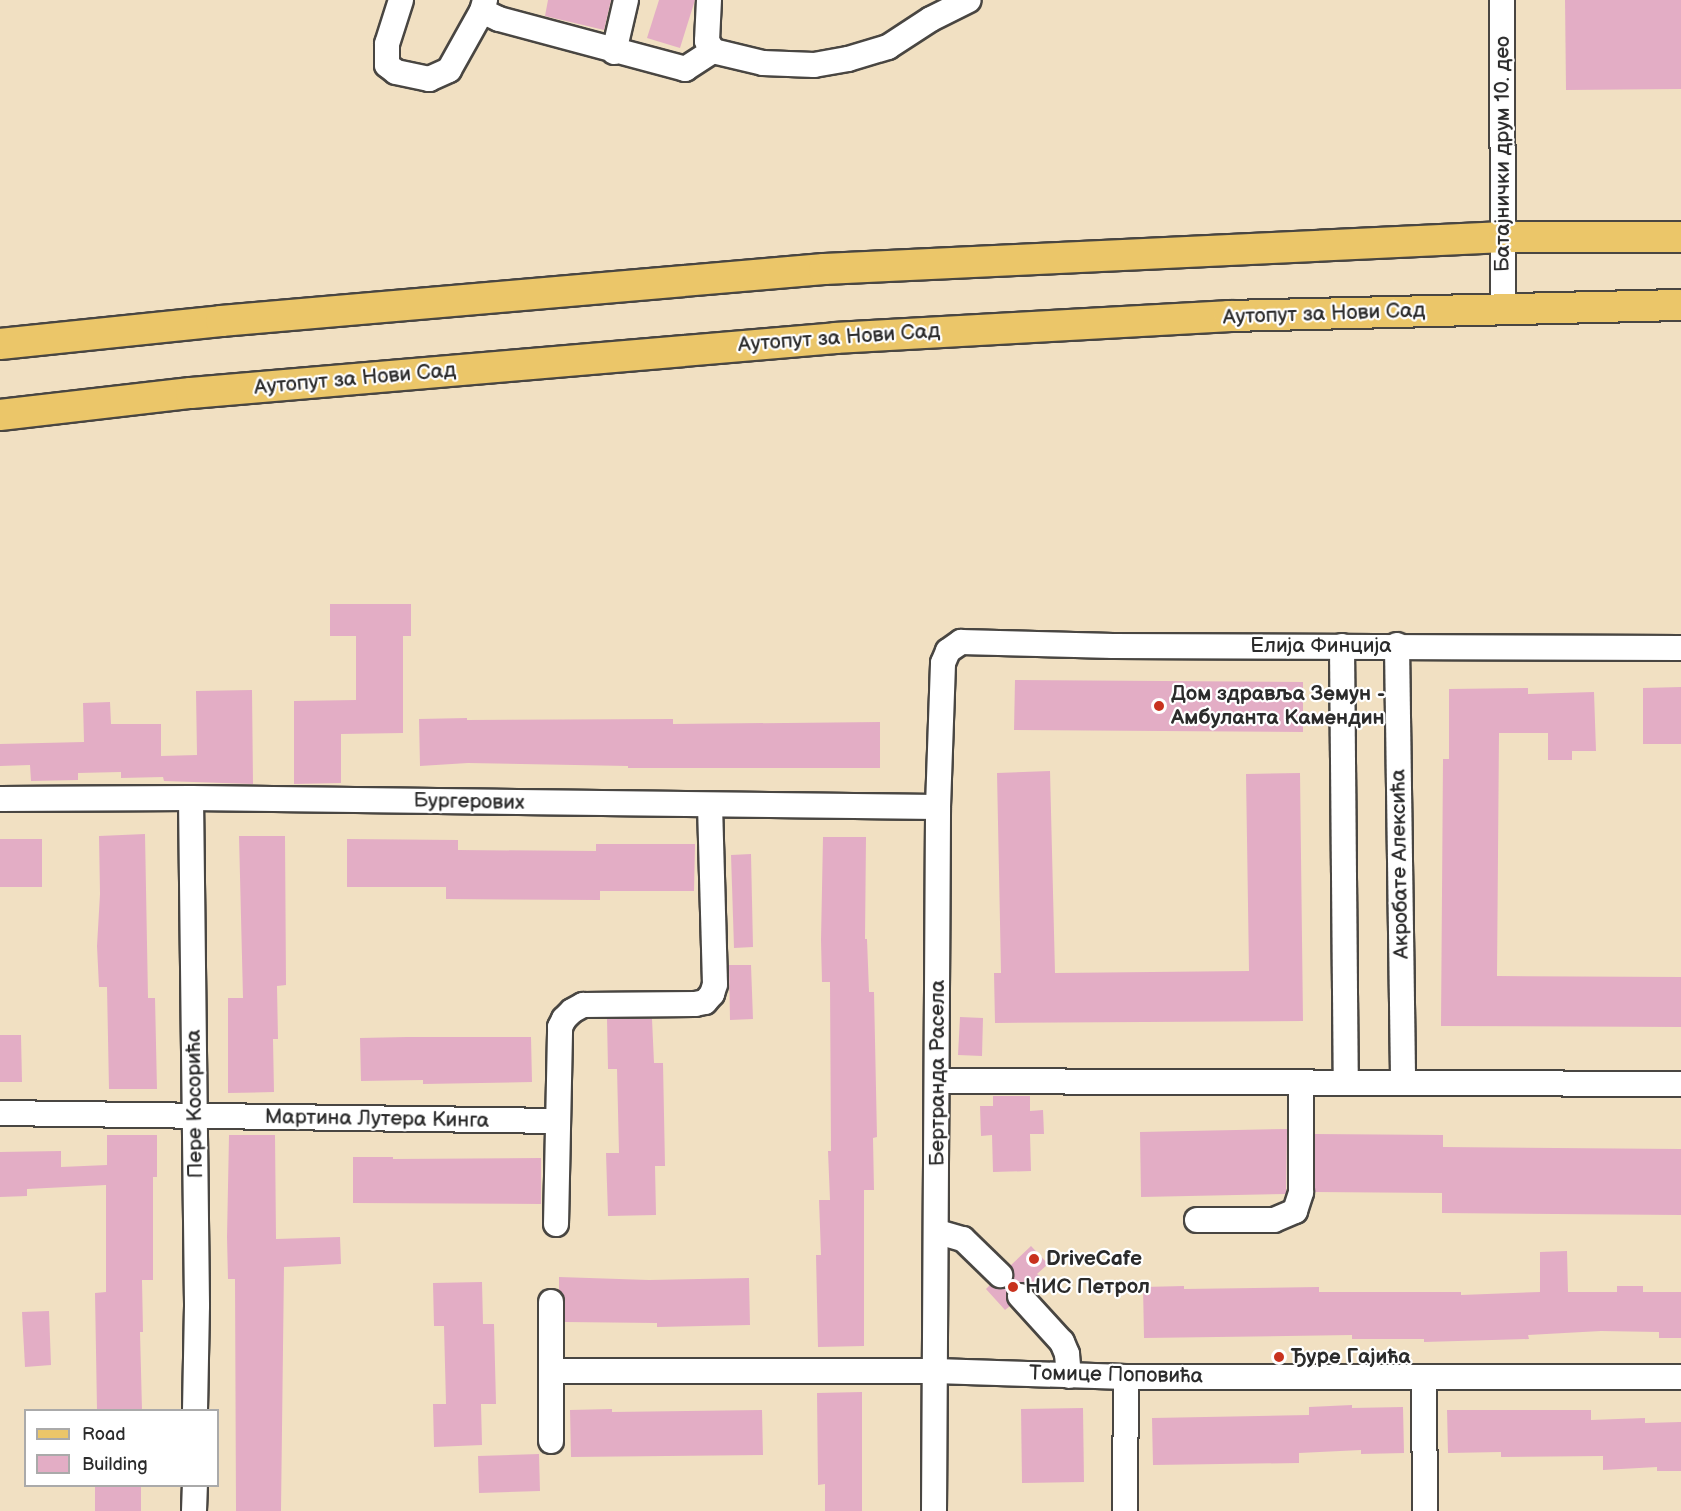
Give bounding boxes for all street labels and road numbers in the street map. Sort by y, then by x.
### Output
street label: Батајнички друм 10. део [1490,36,1516,272]
street label: Аутопут за Нови Сад [1222,298,1426,330]
street label: Аутопут за Нови Сад [737,318,941,358]
street label: Аутопут за Нови Сад [253,358,457,400]
street label: Елија Финција [1250,633,1392,659]
street label: Акробате Алексића [1386,769,1414,959]
street label: Бургерових [413,788,525,816]
street label: Бертранда Расела [925,980,951,1166]
street label: Пере Косорића [181,1029,209,1179]
street label: Мартина Лутера Кинга [265,1104,489,1134]
street label: Томице Поповића [1029,1361,1203,1389]

